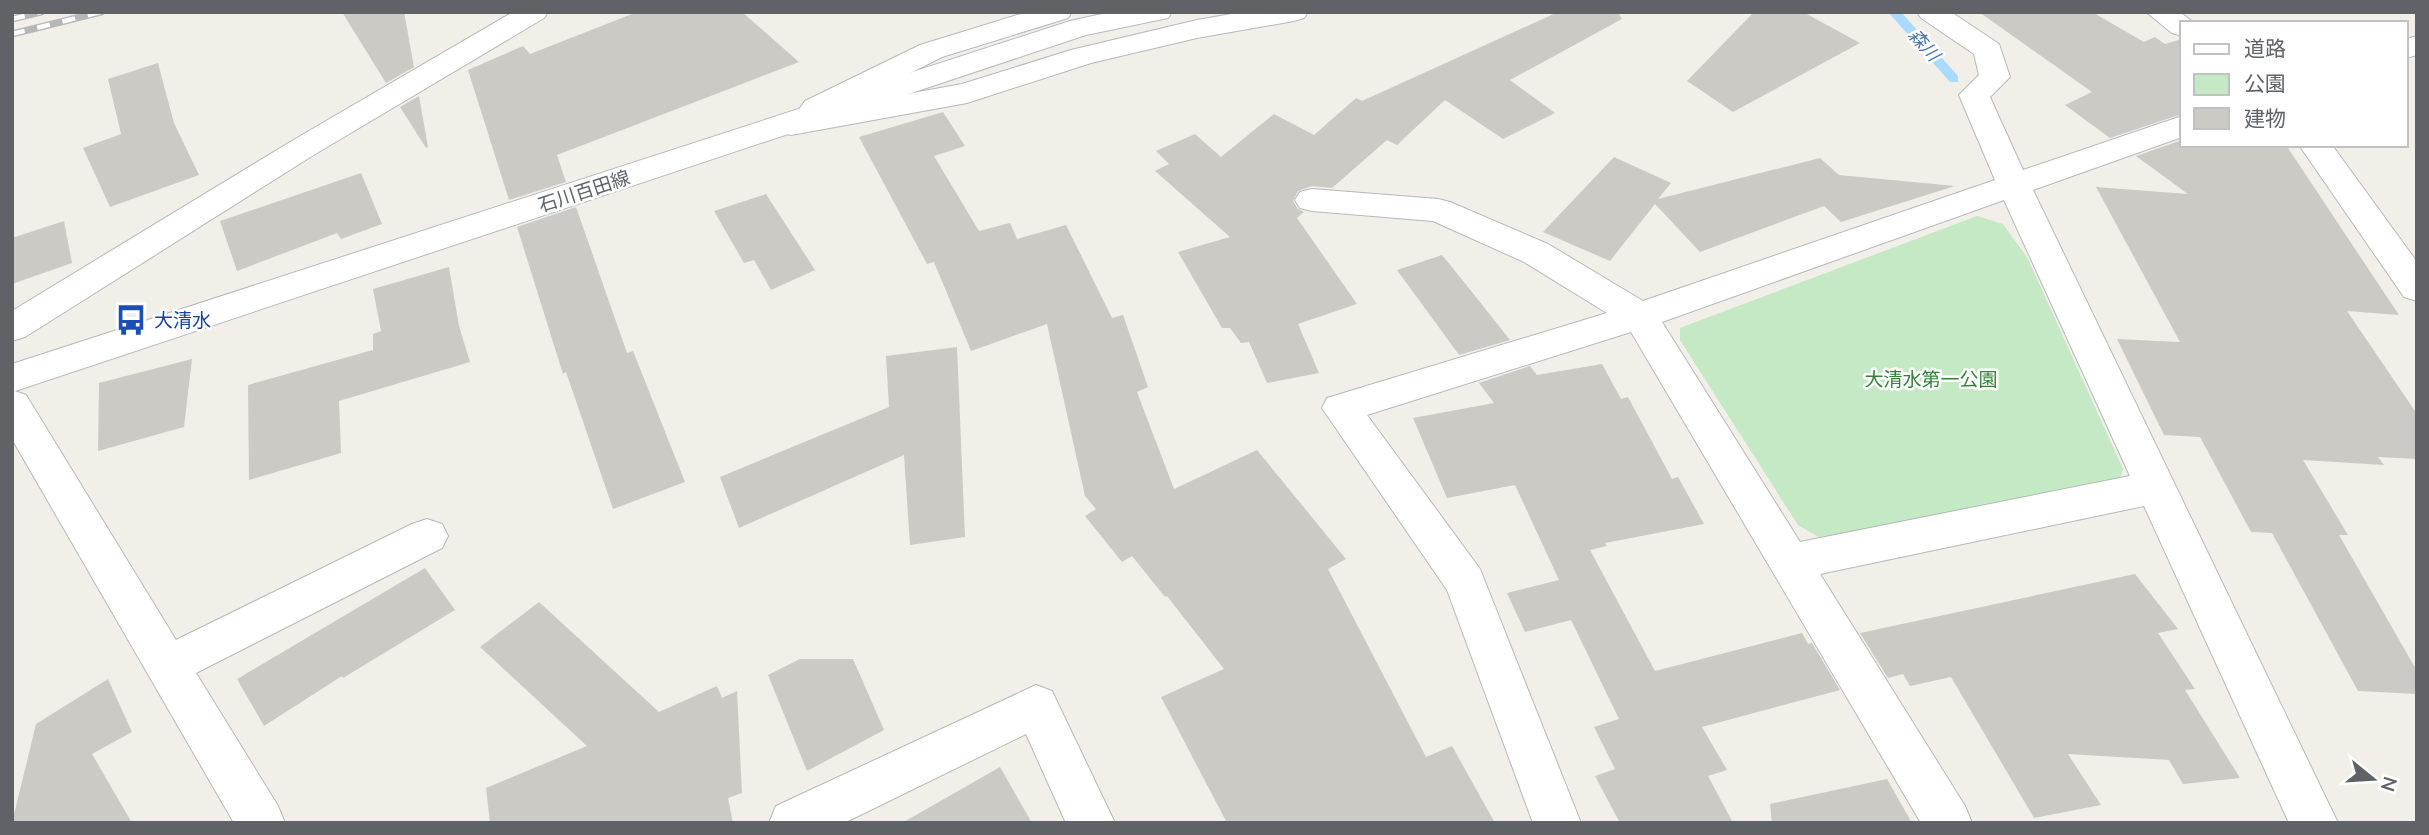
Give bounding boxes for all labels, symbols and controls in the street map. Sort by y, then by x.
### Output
legend [2180,21,2408,147]
water label: 森川 [1903,24,1946,68]
text: 道路 [2244,35,2286,63]
text: 公園 [2244,70,2286,98]
text: 建物 [2244,105,2286,133]
street label: 石川百田線 [535,165,634,219]
bus stop icon: 大清水 [114,303,148,337]
place label: 大清水 [154,308,211,334]
park label: 大清水第一公園 [1864,367,1998,393]
north arrow [2338,744,2408,814]
text: N [2374,773,2403,795]

